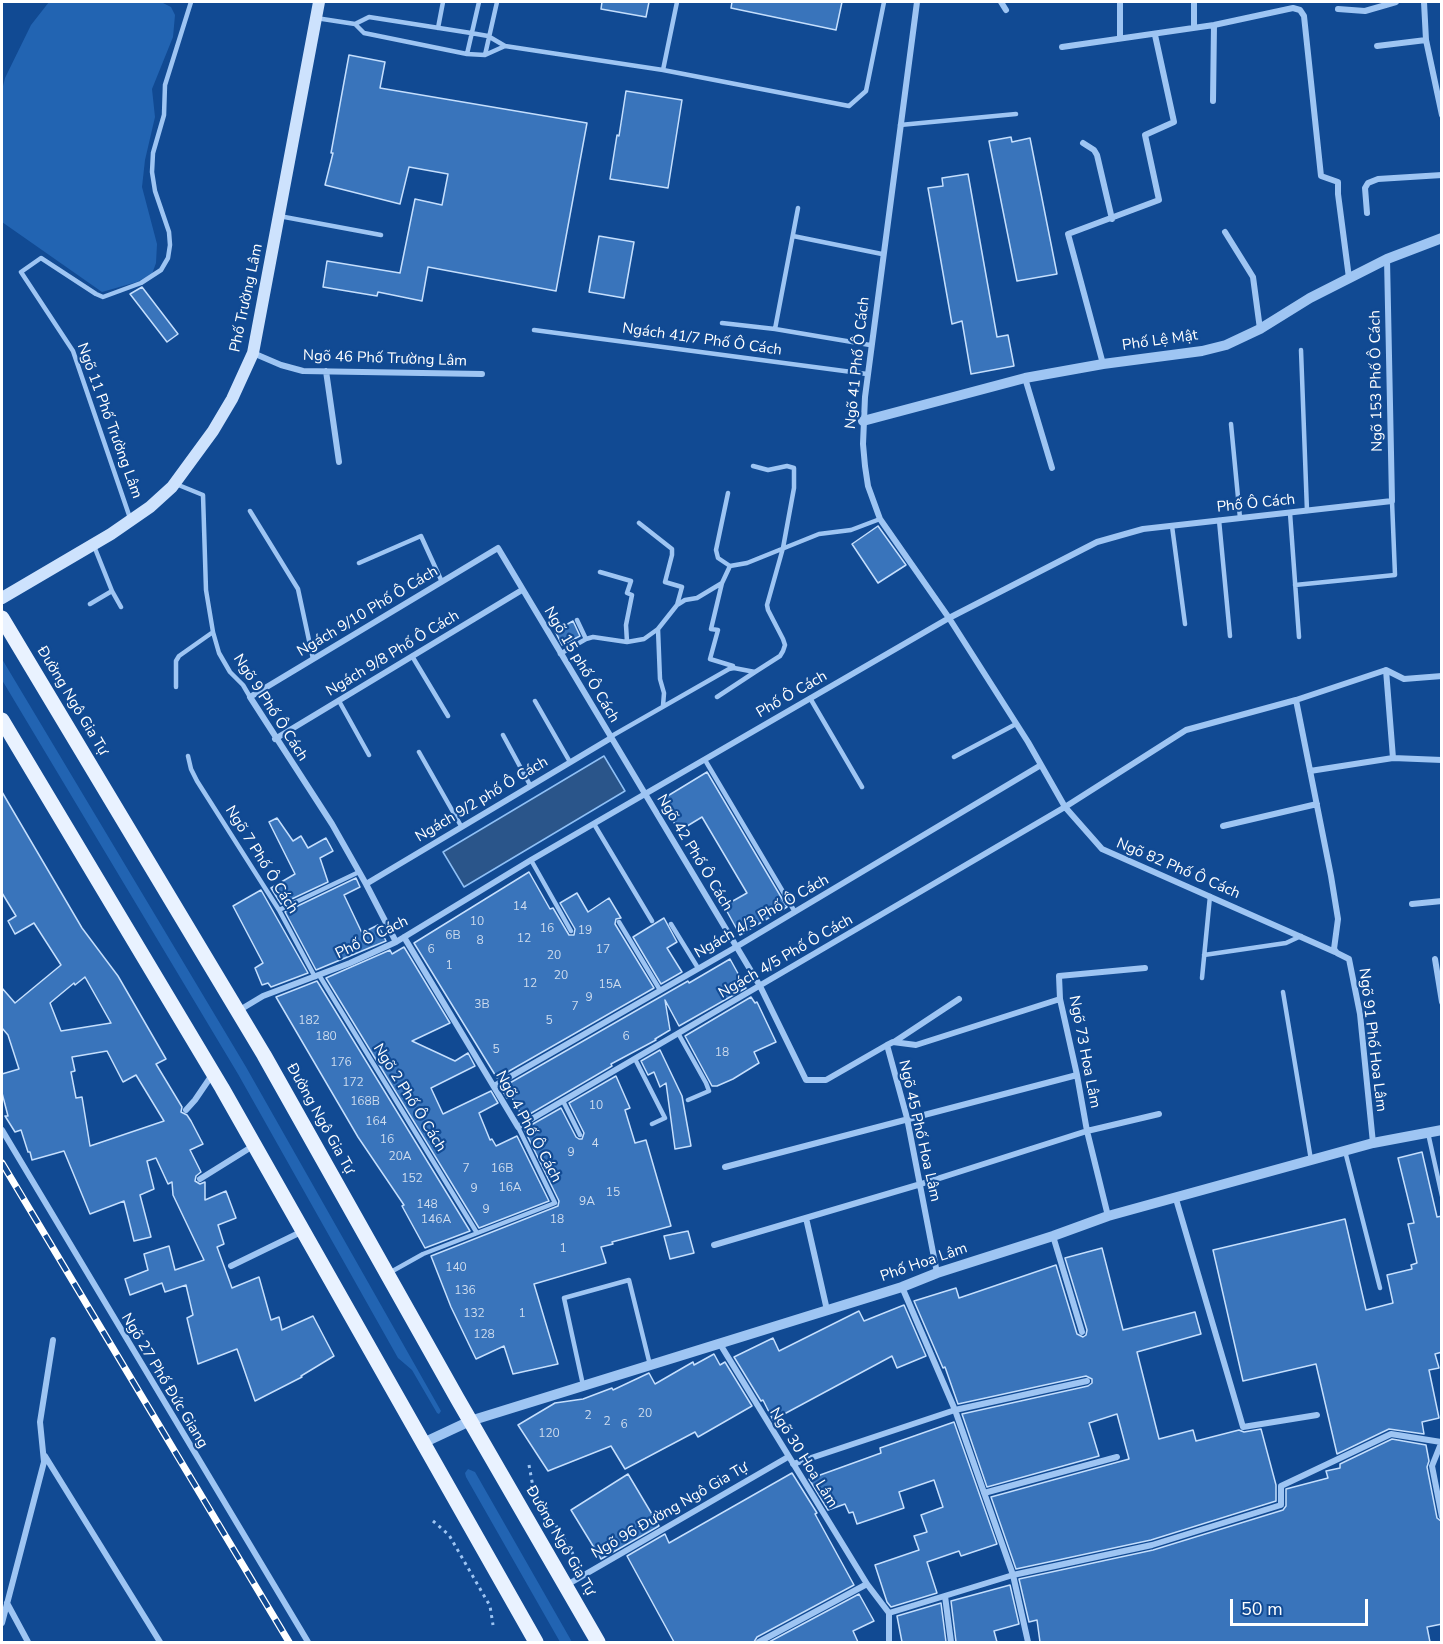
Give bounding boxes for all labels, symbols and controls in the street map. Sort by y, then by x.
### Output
street label: Phố Trường Lâm [227,242,267,354]
street label: Ngõ 41 Phố Ô Cách [842,296,874,430]
street label: Ngõ 153 Phố Ô Cách [1367,310,1387,452]
street label: Ngách 41/7 Phố Ô Cách [621,320,783,360]
street label: Phố Lệ Mật [1121,327,1199,355]
street label: Ngõ 11 Phố Trường Lâm [72,341,146,501]
street label: Ngõ 46 Phố Trường Lâm [303,347,467,371]
street label: Phố Ô Cách [1216,491,1296,517]
street label: Ngách 9/10 Phố Ô Cách [294,563,442,661]
street label: Ngõ 15 phố Ô Cách [539,604,623,726]
street label: Ngách 9/8 Phố Ô Cách [323,607,463,701]
street label: Đường Ngô Gia Tự [32,643,112,759]
street label: Ngõ 9 Phố Ô Cách [229,651,311,765]
street label: Phố Ô Cách [753,667,831,723]
street label: Ngách 9/2 phố Ô Cách [413,753,551,847]
street label: Ngõ 42 Phố Ô Cách [652,791,736,915]
street label: Ngõ 7 Phố Ô Cách [221,803,301,917]
street label: Ngõ 82 Phố Ô Cách [1113,835,1243,903]
street label: Ngách 4/3 Phố Ô Cách [692,871,832,963]
house number: 14 [513,900,527,914]
street label: Ngách 4/5 Phố Ô Cách [716,911,856,1003]
street label: Phố Ô Cách [333,913,411,963]
house number: 10 [470,915,484,929]
house number: 16 [540,922,554,936]
house number: 19 [578,924,592,938]
house number: 6B [445,929,461,943]
house number: 12 [517,932,531,946]
house number: 8 [476,934,484,948]
house number: 6 [427,943,435,957]
house number: 17 [596,943,610,957]
house number: 20 [547,949,561,963]
house number: 1 [445,959,453,973]
street label: Ngõ 91 Phố Hoa Lâm [1354,967,1390,1113]
house number: 20 [554,969,568,983]
house number: 12 [523,977,537,991]
house number: 15A [598,978,622,992]
house number: 9 [585,991,593,1005]
street label: Ngõ 73 Hoa Lâm [1064,994,1104,1110]
house number: 3B [474,998,490,1012]
house number: 7 [571,1000,579,1014]
house number: 182 [298,1014,320,1028]
house number: 5 [545,1014,553,1028]
house number: 180 [315,1030,337,1044]
house number: 6 [622,1030,630,1044]
street label: Ngõ 2 Phố Ô Cách [369,1041,449,1155]
house number: 5 [492,1043,500,1057]
house number: 18 [715,1046,729,1060]
house number: 176 [330,1056,352,1070]
street label: Ngõ 45 Phố Hoa Lâm [894,1059,944,1203]
street label: Đường Ngô Gia Tự [282,1061,358,1177]
street label: Ngõ 4 Phố Ô Cách [491,1068,565,1186]
house number: 172 [342,1076,364,1090]
house number: 168B [350,1095,380,1109]
house number: 10 [589,1099,603,1113]
house number: 164 [365,1115,387,1129]
house number: 16 [380,1133,394,1147]
house number: 4 [591,1137,599,1151]
house number: 9 [567,1146,575,1160]
house number: 20A [388,1150,412,1164]
house number: 7 [462,1162,470,1176]
house number: 16B [491,1162,513,1176]
house number: 152 [401,1172,423,1186]
house number: 16A [498,1181,522,1195]
house number: 9 [470,1182,478,1196]
house number: 15 [606,1186,620,1200]
house number: 9A [579,1195,595,1209]
house number: 148 [416,1198,438,1212]
house number: 9 [482,1203,490,1217]
house number: 146A [421,1213,451,1227]
house number: 18 [550,1213,564,1227]
street label: Phố Hoa Lâm [878,1240,970,1286]
house number: 1 [559,1242,567,1256]
house number: 140 [445,1261,467,1275]
house number: 136 [454,1284,476,1298]
house number: 132 [463,1307,485,1321]
house number: 1 [518,1307,526,1321]
street label: Ngõ 27 Phố Đức Giang [117,1310,211,1452]
house number: 128 [473,1328,495,1342]
street label: Ngõ 30 Hoa Lâm [765,1405,841,1511]
house number: 20 [638,1407,652,1421]
house number: 2 [584,1409,592,1423]
house number: 2 [603,1415,611,1429]
house number: 6 [620,1418,628,1432]
house number: 120 [538,1427,560,1441]
street label: Ngõ 96 Đường Ngô Gia Tự [589,1459,751,1563]
street label: Đường Ngô Gia Tự [521,1483,599,1599]
scale bar [1233,1587,1371,1625]
text: 50 m [1241,1597,1283,1621]

